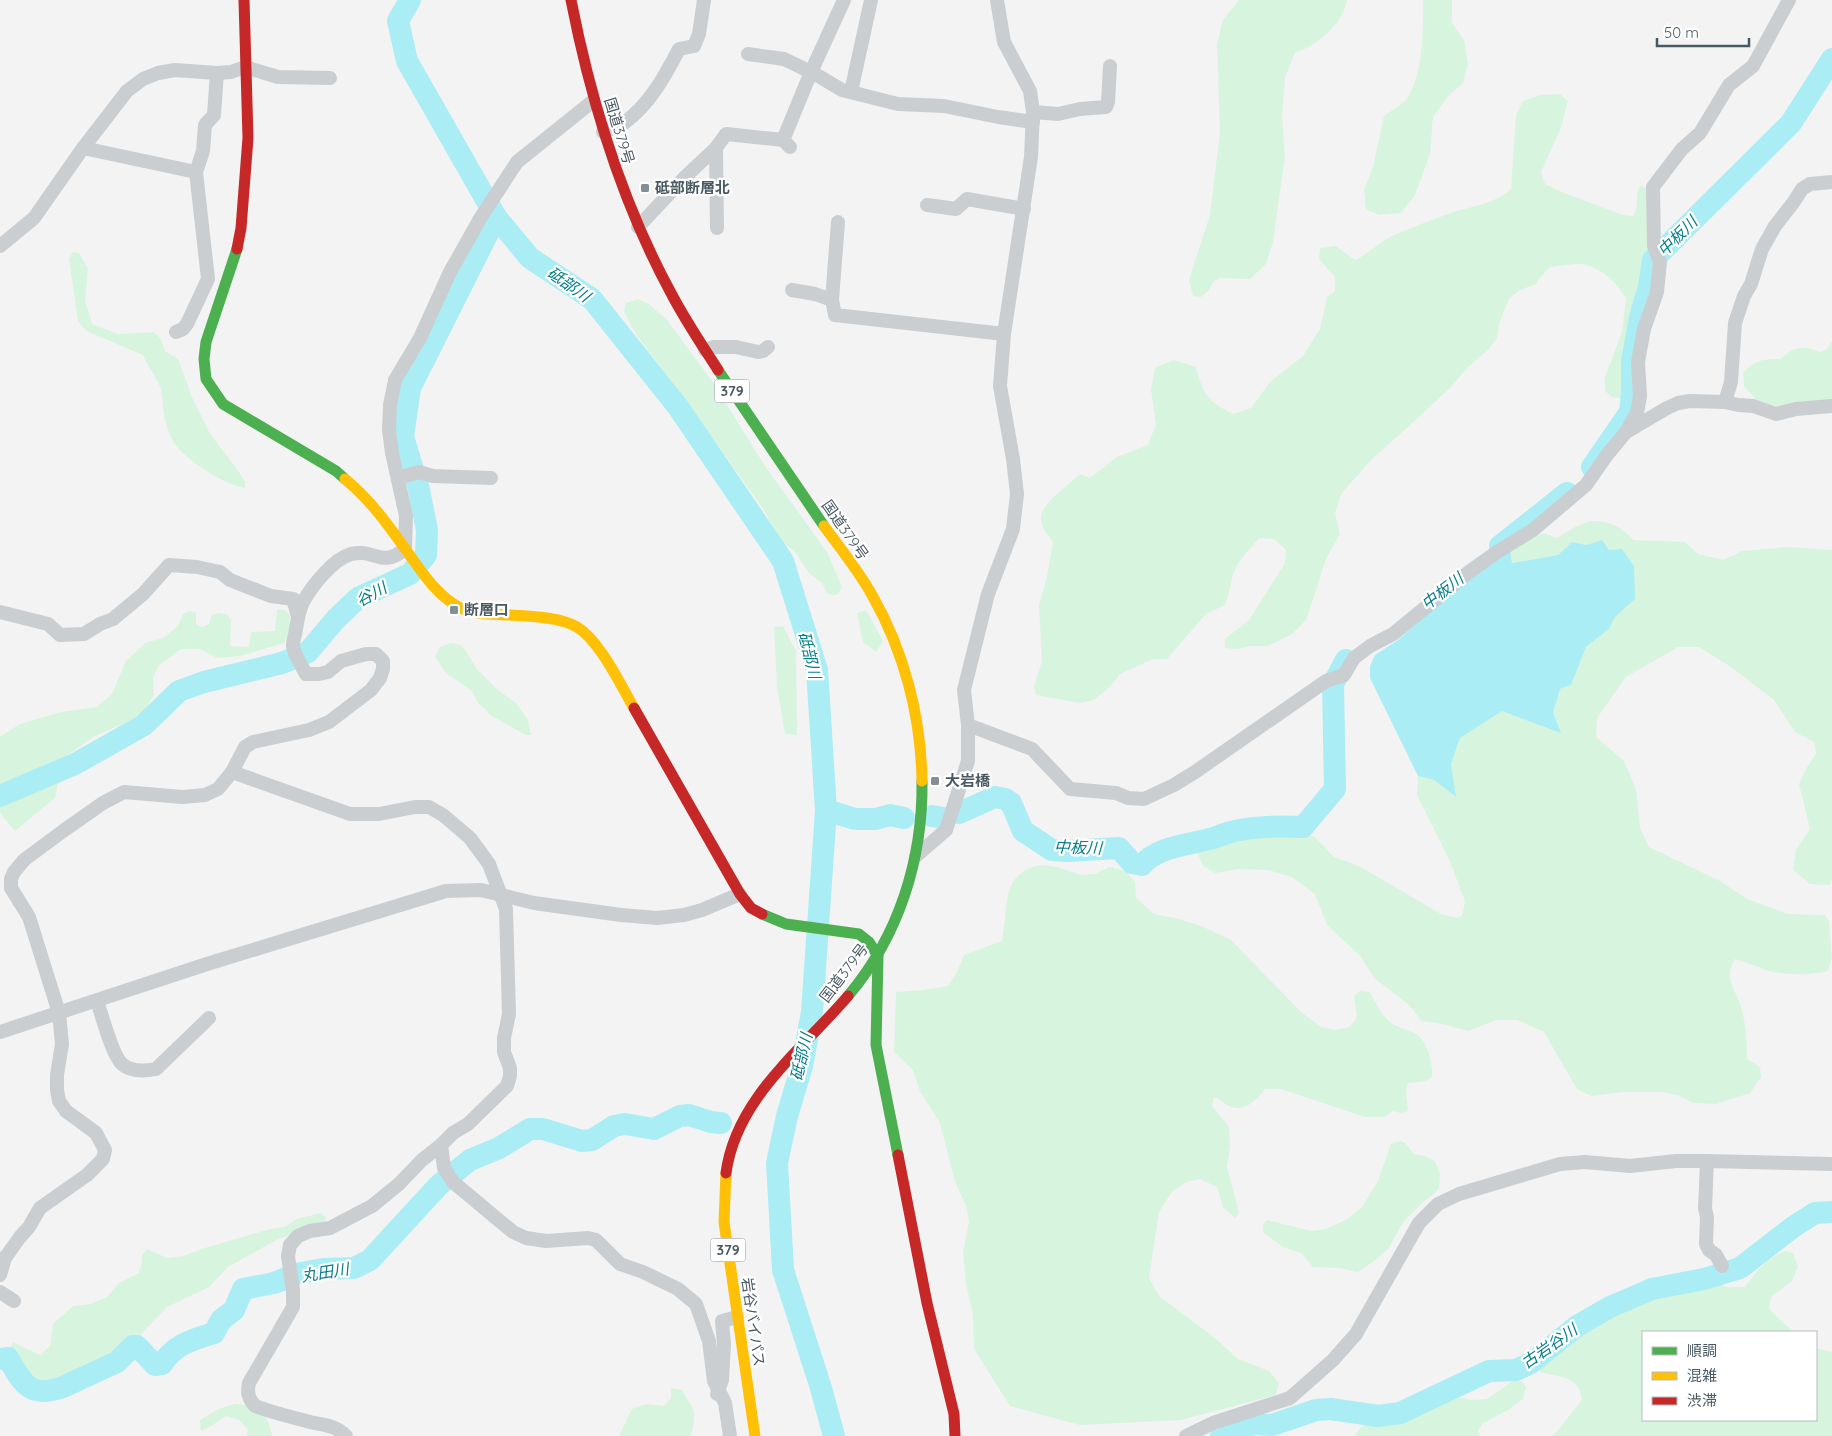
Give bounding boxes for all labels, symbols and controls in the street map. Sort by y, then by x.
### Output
scale bar [1657,15,1750,47]
text: 50 m [1664,23,1699,42]
street label: 国道379号 [600,95,639,167]
place label: 砥部断層北 [655,178,730,197]
marker: 砥部断層北 [639,182,651,194]
water label: 中板川 [1653,211,1702,260]
water label: 砥部川 [544,262,596,307]
road number: 379 [714,380,750,402]
street label: 国道379号 [818,496,873,563]
water label: 中板川 [1417,567,1469,614]
water label: 谷川 [352,577,392,611]
place label: 断層口 [464,600,509,619]
marker: 断層口 [448,604,460,616]
water label: 砥部川 [794,629,826,683]
place label: 大岩橋 [945,771,991,790]
marker: 大岩橋 [929,775,941,787]
water label: 中板川 [1054,836,1104,858]
street label: 国道379号 [815,939,872,1006]
water label: 砥部川 [786,1029,817,1083]
road number: 379 [710,1238,746,1262]
water label: 丸田川 [300,1258,352,1286]
street label: 岩谷バイパス [738,1276,769,1368]
water label: 古岩谷川 [1517,1318,1583,1373]
legend [1642,1331,1817,1421]
text: 順調 [1687,1341,1717,1360]
text: 混雑 [1687,1366,1717,1385]
text: 渋滞 [1687,1391,1717,1410]

